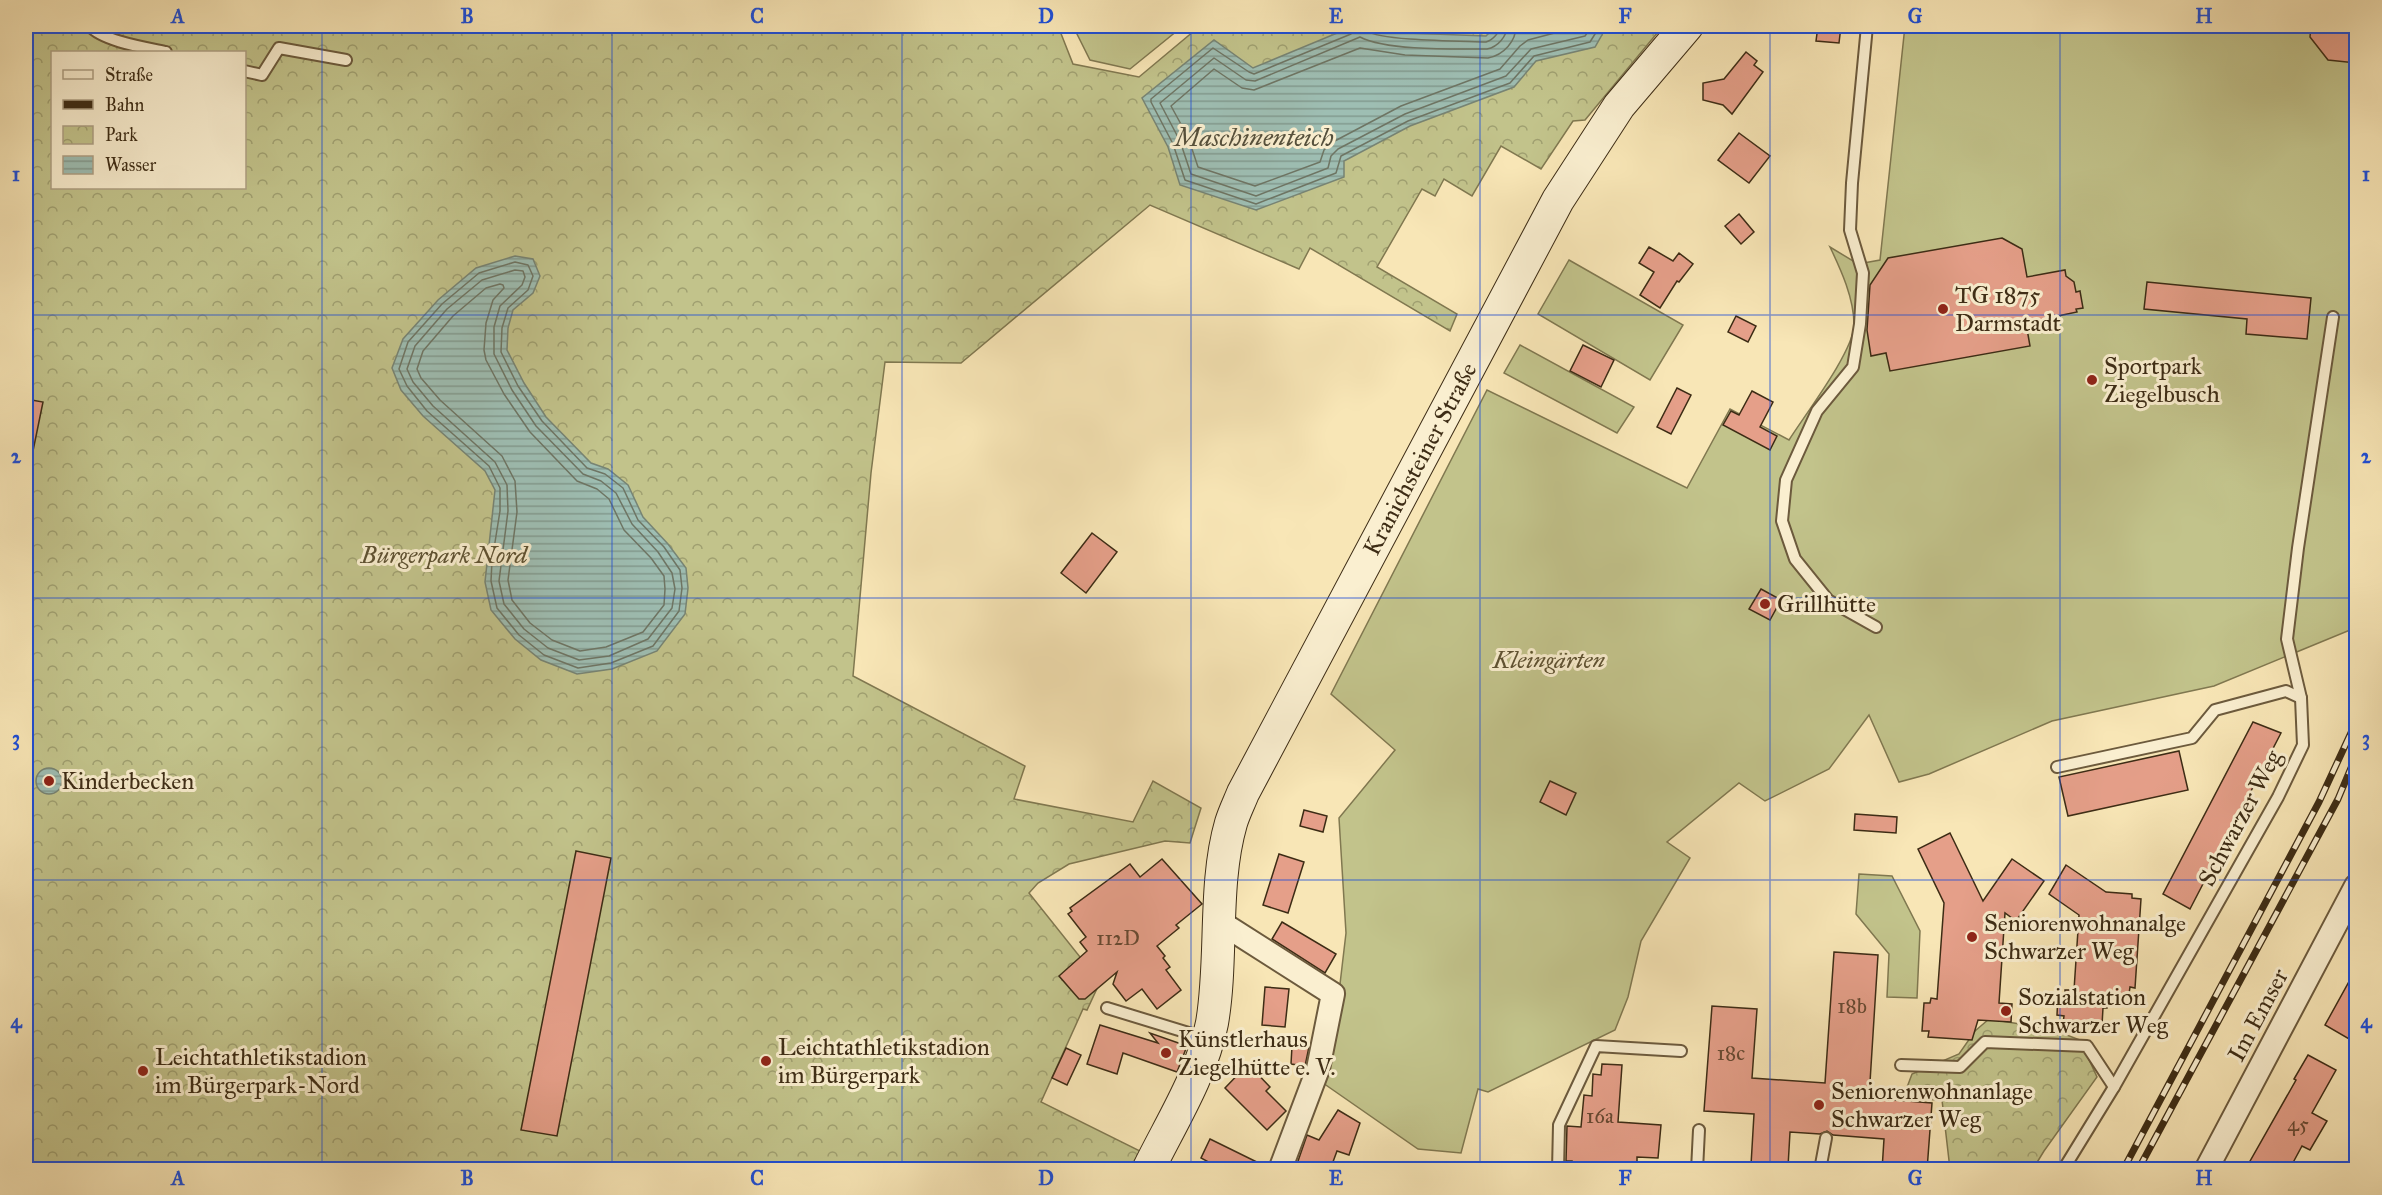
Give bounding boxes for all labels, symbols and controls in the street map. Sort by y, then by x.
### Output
text: A [169,4,185,28]
text: B [460,4,474,28]
text: C [750,4,764,28]
text: D [1038,4,1054,28]
text: E [1329,4,1344,28]
text: F [1618,4,1632,28]
text: G [1908,4,1923,28]
text: H [2195,4,2213,28]
legend [51,51,246,189]
text: Straße [105,64,153,86]
text: Bahn [105,94,145,116]
water label: Maschinenteich [1171,121,1334,153]
text: Park [105,124,138,146]
text: Wasser [105,154,156,176]
text: 1 [12,162,20,186]
text: 1 [2362,162,2370,186]
place label: TG 1875 Darmstadt [1955,280,2062,338]
marker: TG 1875 Darmstadt [1936,302,1950,316]
place label: Sportpark Ziegelbusch [2104,351,2220,409]
street label: Kranichsteiner Straße [1357,357,1483,561]
marker: Sportpark Ziegelbusch [2085,373,2099,387]
text: 2 [11,444,22,468]
text: 2 [2361,444,2372,468]
park label: Bürgerpark Nord [360,540,529,570]
place label: Grillhütte [1777,589,1876,619]
marker: Grillhütte [1758,597,1772,611]
park label: Kleingärten [1492,645,1605,675]
text: 3 [12,726,20,751]
text: 3 [2362,726,2370,751]
street label: Schwarzer Weg [2192,744,2289,891]
place label: Kinderbecken [61,766,194,796]
marker: Kinderbecken [42,774,56,788]
place label: Seniorenwohnanalge Schwarzer Weg [1984,908,2186,966]
house number: 112D [1096,925,1140,951]
marker: Seniorenwohnanalge Schwarzer Weg [1965,930,1979,944]
street label: Im Emser [2221,963,2295,1067]
place label: Sozialstation Schwarzer Weg [2018,982,2169,1040]
house number: 18b [1837,993,1867,1019]
marker: Sozialstation Schwarzer Weg [1999,1004,2013,1018]
text: 4 [10,1009,22,1034]
text: 4 [2360,1009,2372,1034]
place label: Künstlerhaus Ziegelhütte e. V. [1178,1024,1336,1082]
place label: Leichtathletikstadion im Bürgerpark [778,1032,990,1090]
house number: 18c [1717,1040,1745,1066]
place label: Leichtathletikstadion im Bürgerpark-Nord [155,1042,367,1100]
marker: Künstlerhaus Ziegelhütte e. V. [1159,1046,1173,1060]
marker: Leichtathletikstadion im Bürgerpark [759,1054,773,1068]
marker: Leichtathletikstadion im Bürgerpark-Nord [136,1064,150,1078]
place label: Seniorenwohnanlage Schwarzer Weg [1831,1076,2033,1134]
marker: Seniorenwohnanlage Schwarzer Weg [1812,1098,1826,1112]
house number: 16a [1586,1103,1614,1129]
house number: 45 [2287,1111,2309,1137]
text: A [169,1166,185,1190]
text: B [460,1166,474,1190]
text: C [750,1166,764,1190]
text: D [1038,1166,1054,1190]
text: E [1329,1166,1344,1190]
text: F [1618,1166,1632,1190]
text: G [1908,1166,1923,1190]
text: H [2195,1166,2213,1190]

